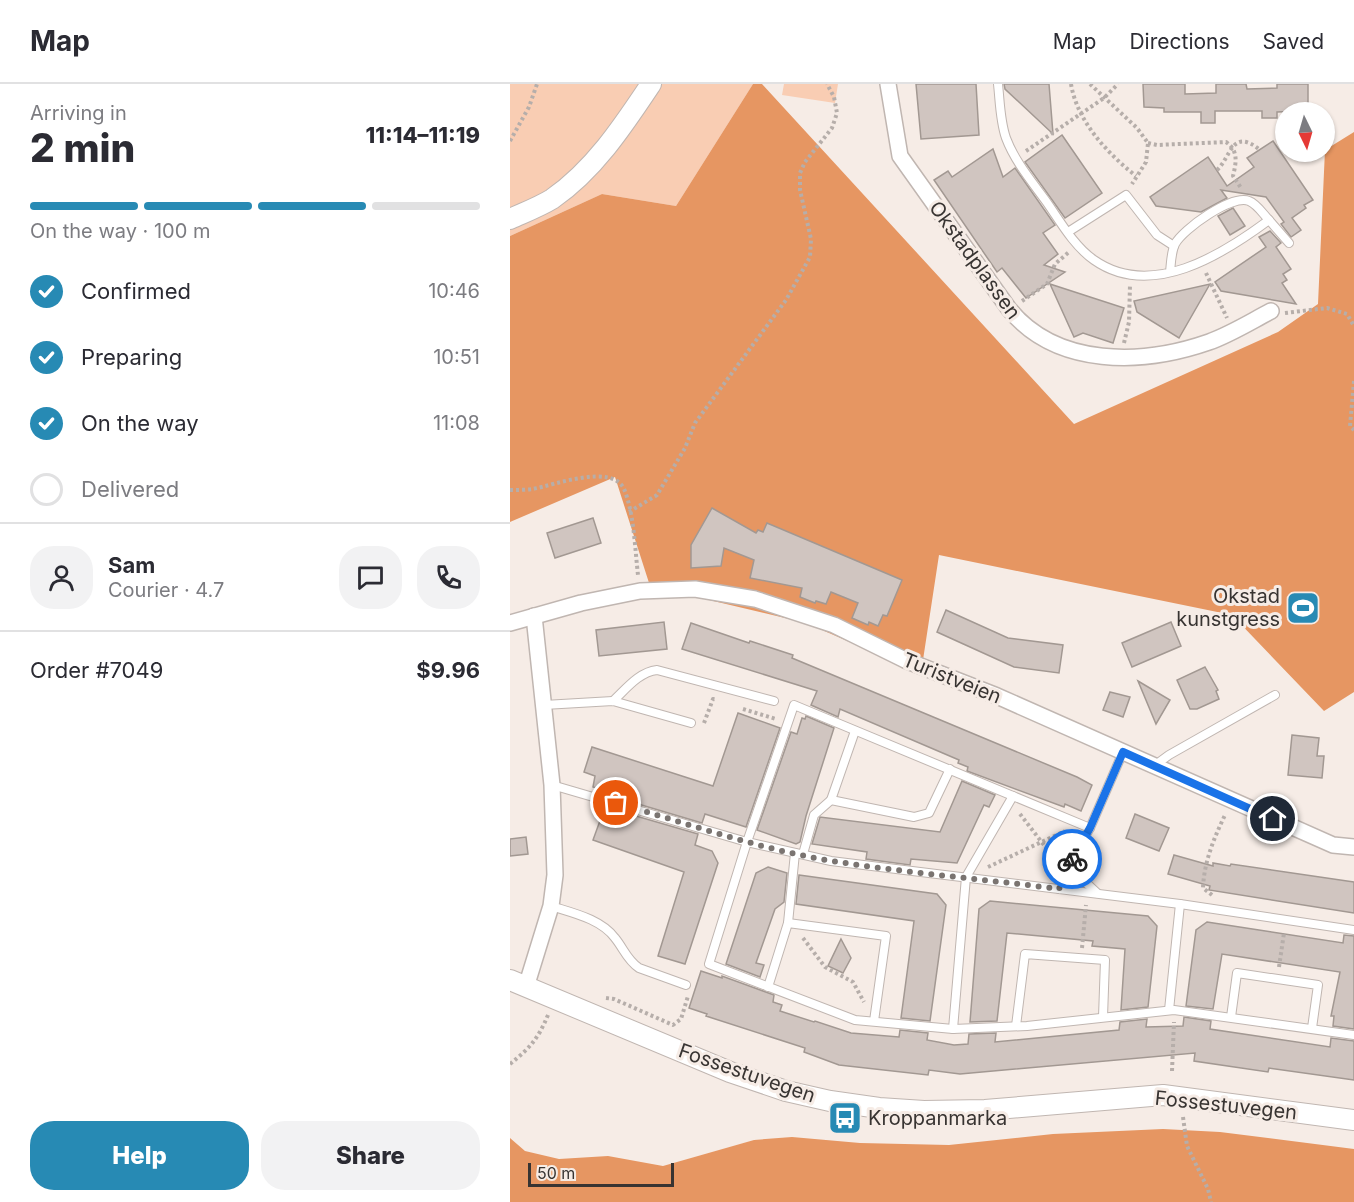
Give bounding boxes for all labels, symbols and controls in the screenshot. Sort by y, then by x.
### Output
text: Map [30,24,90,58]
text: Map [1053,29,1096,54]
text: Directions [1129,29,1230,54]
text: Saved [1263,29,1324,54]
text: Arriving in [30,101,127,125]
north arrow [1275,102,1335,162]
map controls [1275,102,1335,162]
text: 11:14–11:19 [366,122,480,148]
text: 2 min [30,124,135,171]
street label: Okstadplassen [924,196,1026,324]
text: On the way · 100 m [30,219,210,243]
icon: check [30,275,63,308]
text: Confirmed [81,278,191,304]
text: 10:46 [428,279,480,303]
icon: check [30,341,63,374]
text: Preparing [81,344,182,370]
text: 10:51 [433,345,480,369]
icon: check [30,407,63,440]
text: On the way [81,410,199,436]
text: 11:08 [433,411,480,435]
text: Delivered [81,476,179,502]
button: person [30,546,93,609]
button: chat [339,546,402,609]
button: phone [417,546,480,609]
text: Sam [108,552,155,578]
text: Courier · 4.7 [108,578,224,602]
place label: Okstad kunstgress [1176,584,1280,631]
sports icon: Okstad kunstgress [1285,590,1321,626]
street label: Turistveien [899,647,1005,709]
text: Order #7049 [30,657,163,683]
text: $9.96 [416,657,480,683]
pin [590,777,641,828]
icon: bag [599,786,632,819]
pin [1247,793,1298,844]
icon: home [1256,802,1289,835]
courier [1042,829,1102,889]
icon: bike [1056,843,1089,876]
street label: Fossestuvegen [676,1038,818,1108]
street label: Fossestuvegen [1154,1086,1298,1124]
bus stop icon: Kroppanmarka [827,1100,863,1136]
place label: Kroppanmarka [868,1106,1007,1130]
button: Help [30,1121,249,1190]
button: Share [261,1121,480,1190]
scale bar [528,1160,674,1188]
text: 50 m [537,1163,575,1183]

